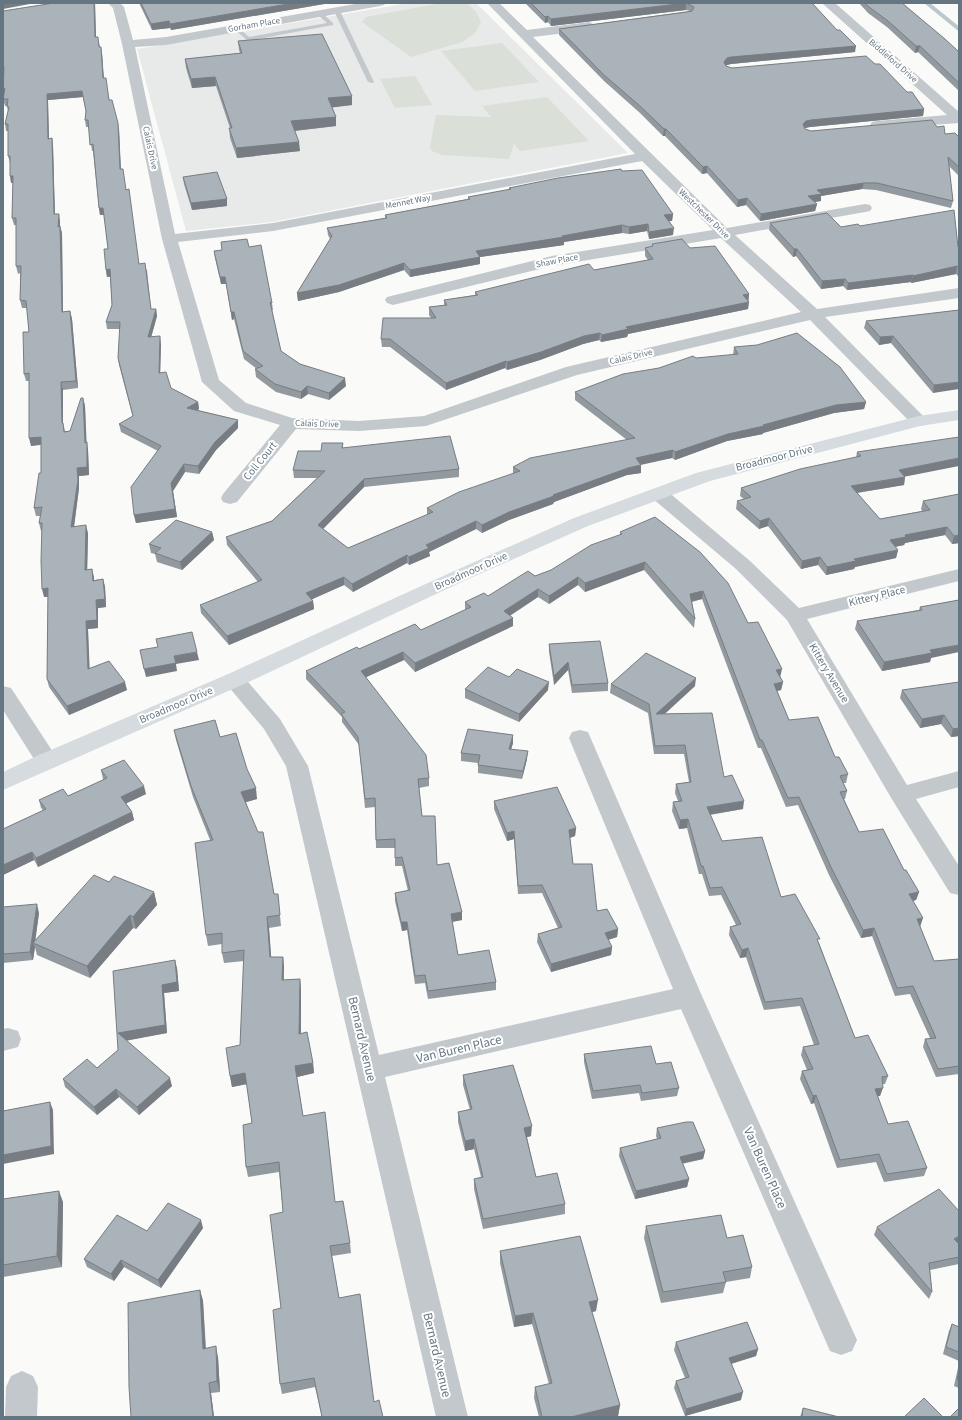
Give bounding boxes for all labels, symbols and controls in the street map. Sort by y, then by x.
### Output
street label: Gorham Place [227,14,282,36]
street label: Biddleford Drive [866,36,921,86]
street label: Calais Drive [139,125,161,171]
street label: Westchester Drive [675,186,733,242]
street label: Mennet Way [384,191,432,213]
street label: Shaw Place [535,250,580,271]
street label: Calais Drive [608,346,654,368]
street label: Calais Drive [295,417,340,431]
street label: Coll Court [240,438,280,484]
street label: Broadmoor Drive [734,441,814,475]
street label: Broadmoor Drive [432,548,510,594]
street label: Kittery Place [847,582,907,610]
street label: Kittery Avenue [805,640,853,706]
street label: Broadmoor Drive [137,683,216,727]
street label: Bernard Avenue [343,995,381,1083]
street label: Van Buren Place [414,1030,504,1068]
street label: Van Buren Place [739,1124,791,1212]
street label: Bernard Avenue [418,1311,456,1399]

